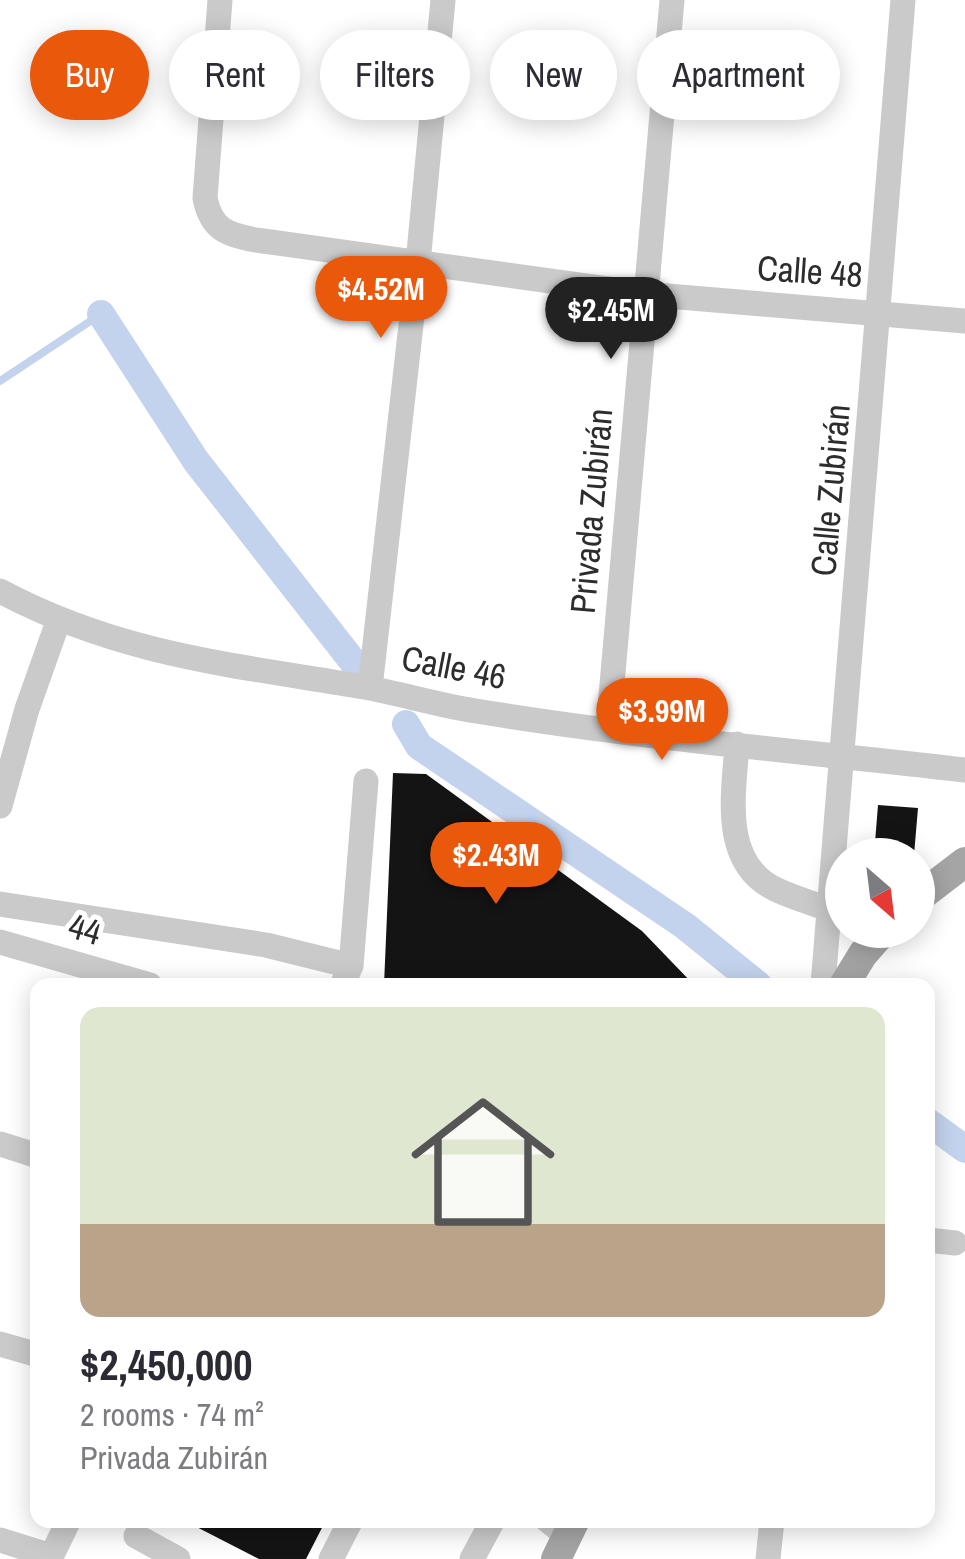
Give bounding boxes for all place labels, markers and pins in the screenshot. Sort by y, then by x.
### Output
pin: $4.52M [300,256,462,341]
pin: $2.45M [530,277,692,362]
pin: $3.99M [581,678,743,763]
pin: $2.43M [415,822,577,907]

